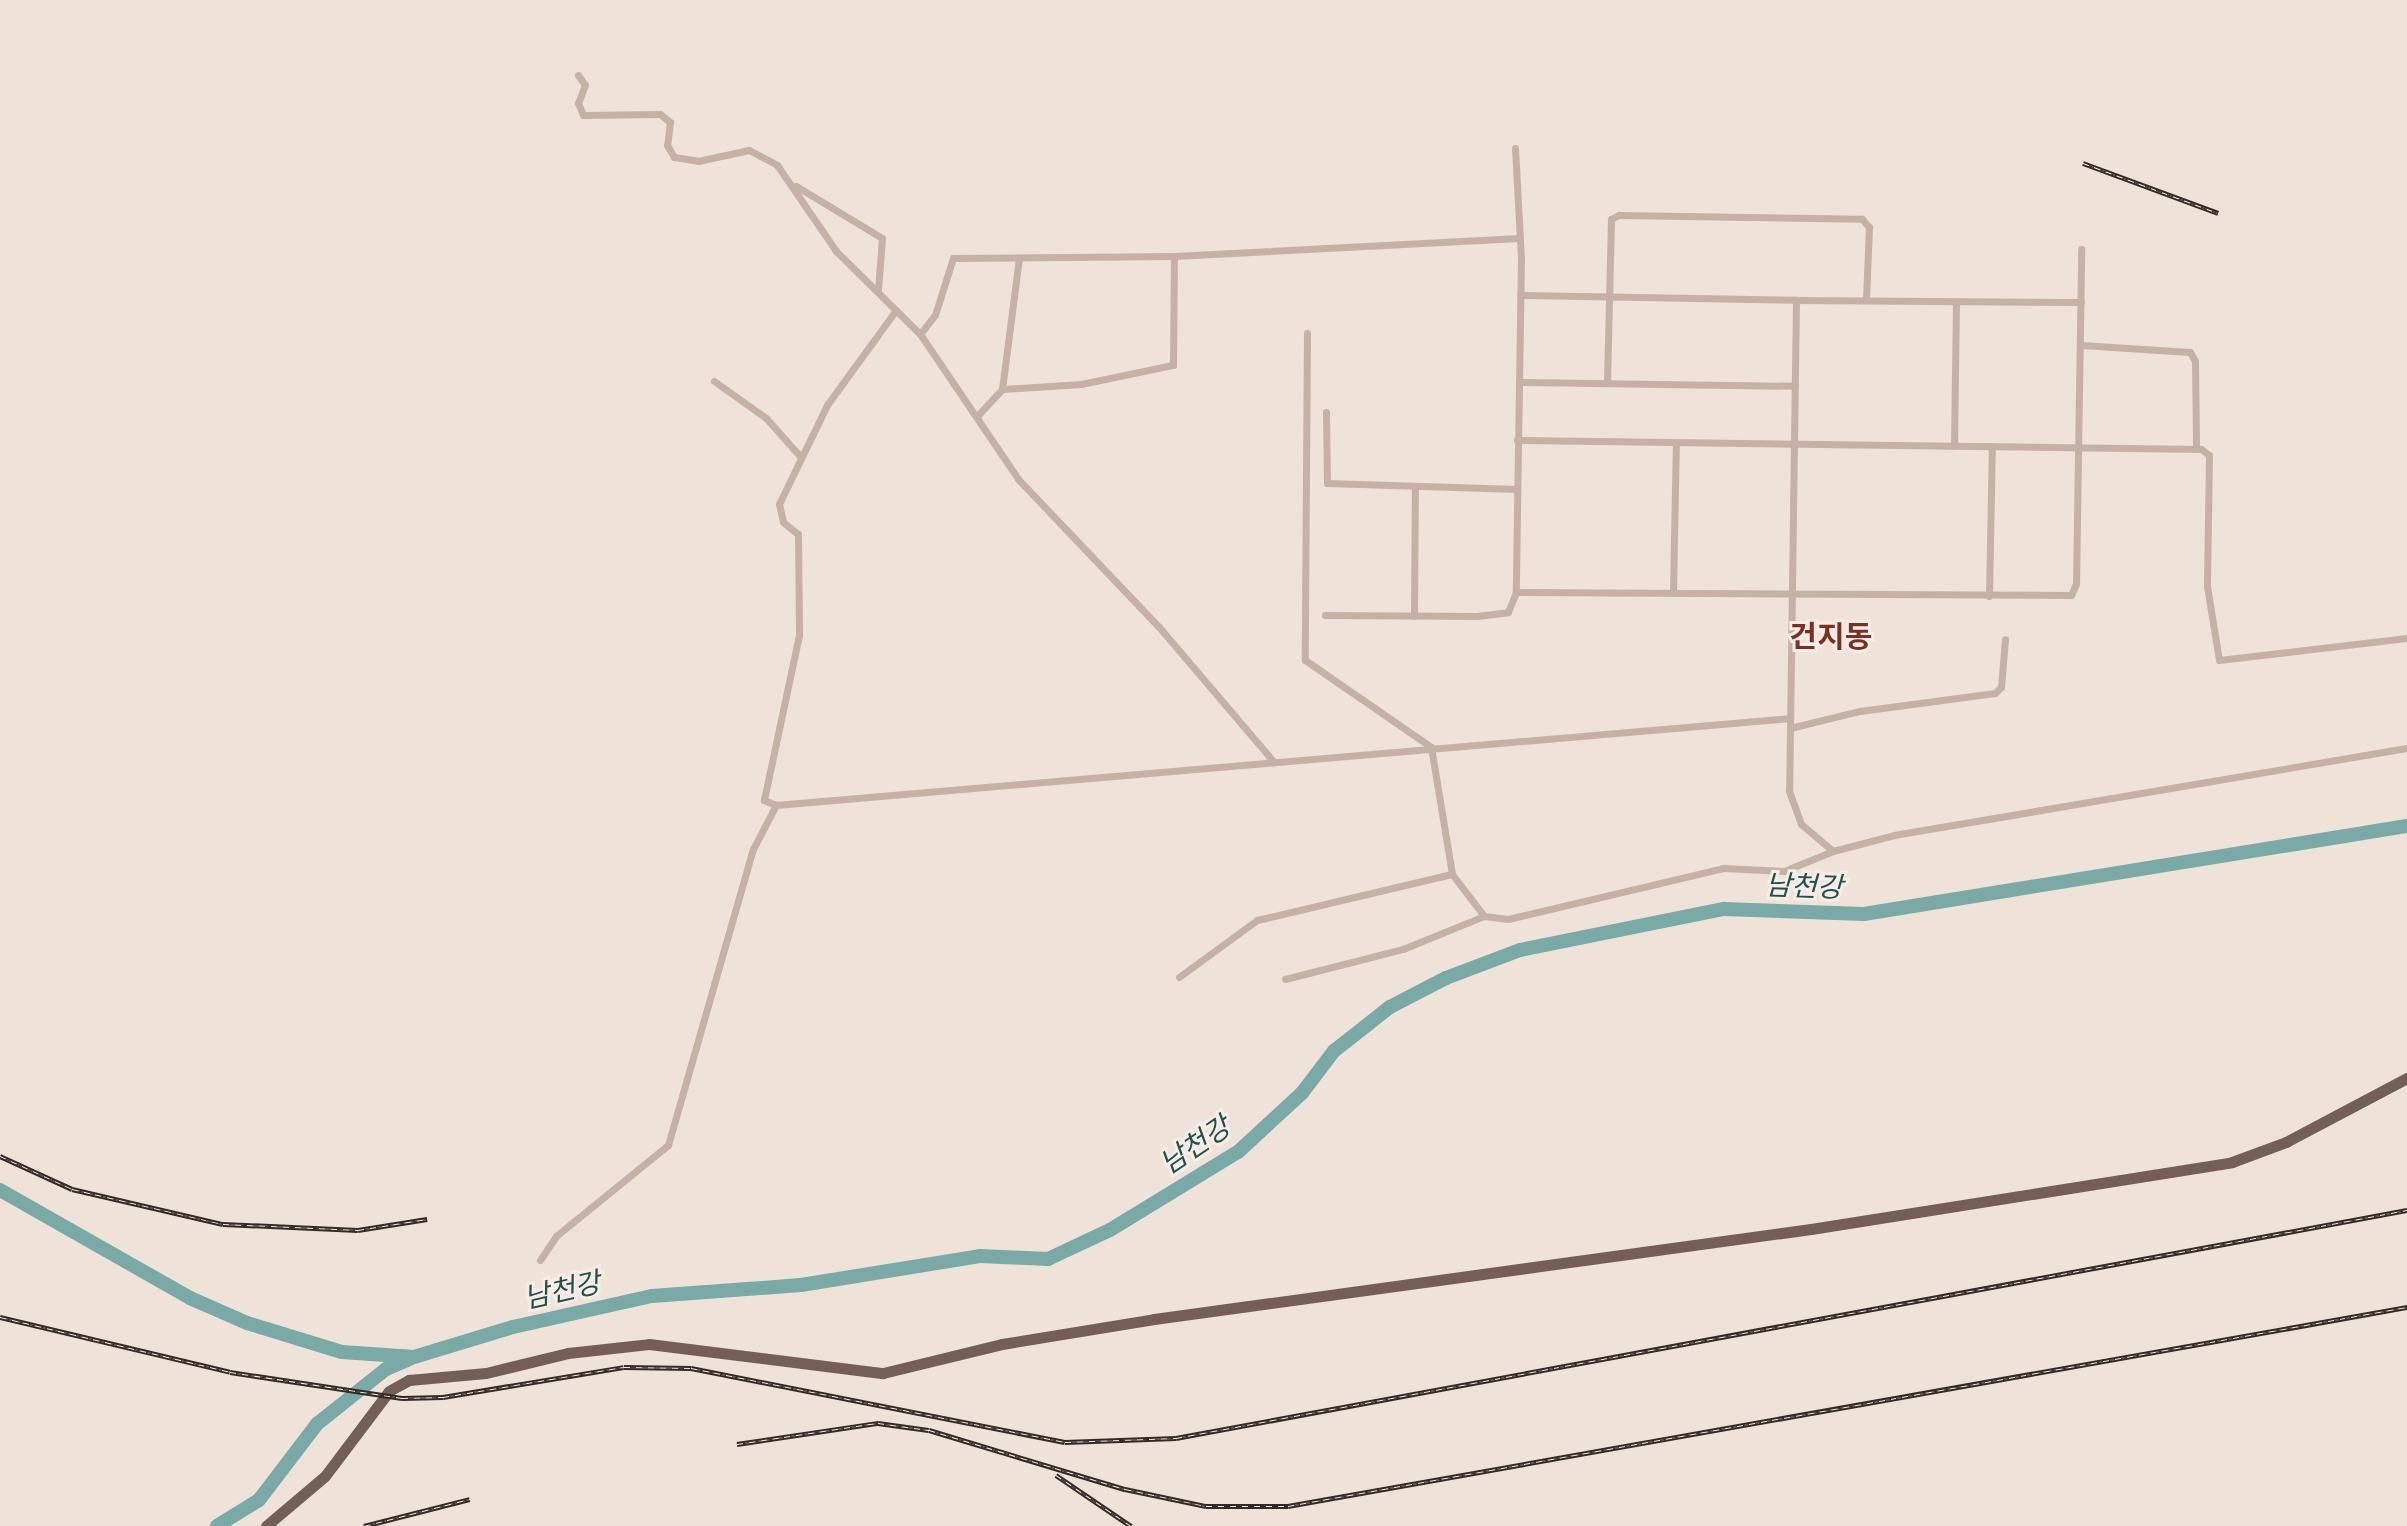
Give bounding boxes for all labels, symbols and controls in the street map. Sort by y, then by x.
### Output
district label: 건지동 [1790,619,1872,655]
water label: 남천강 [1765,868,1843,904]
water label: 남천강 [1154,1109,1236,1181]
water label: 남천강 [521,1265,603,1315]

